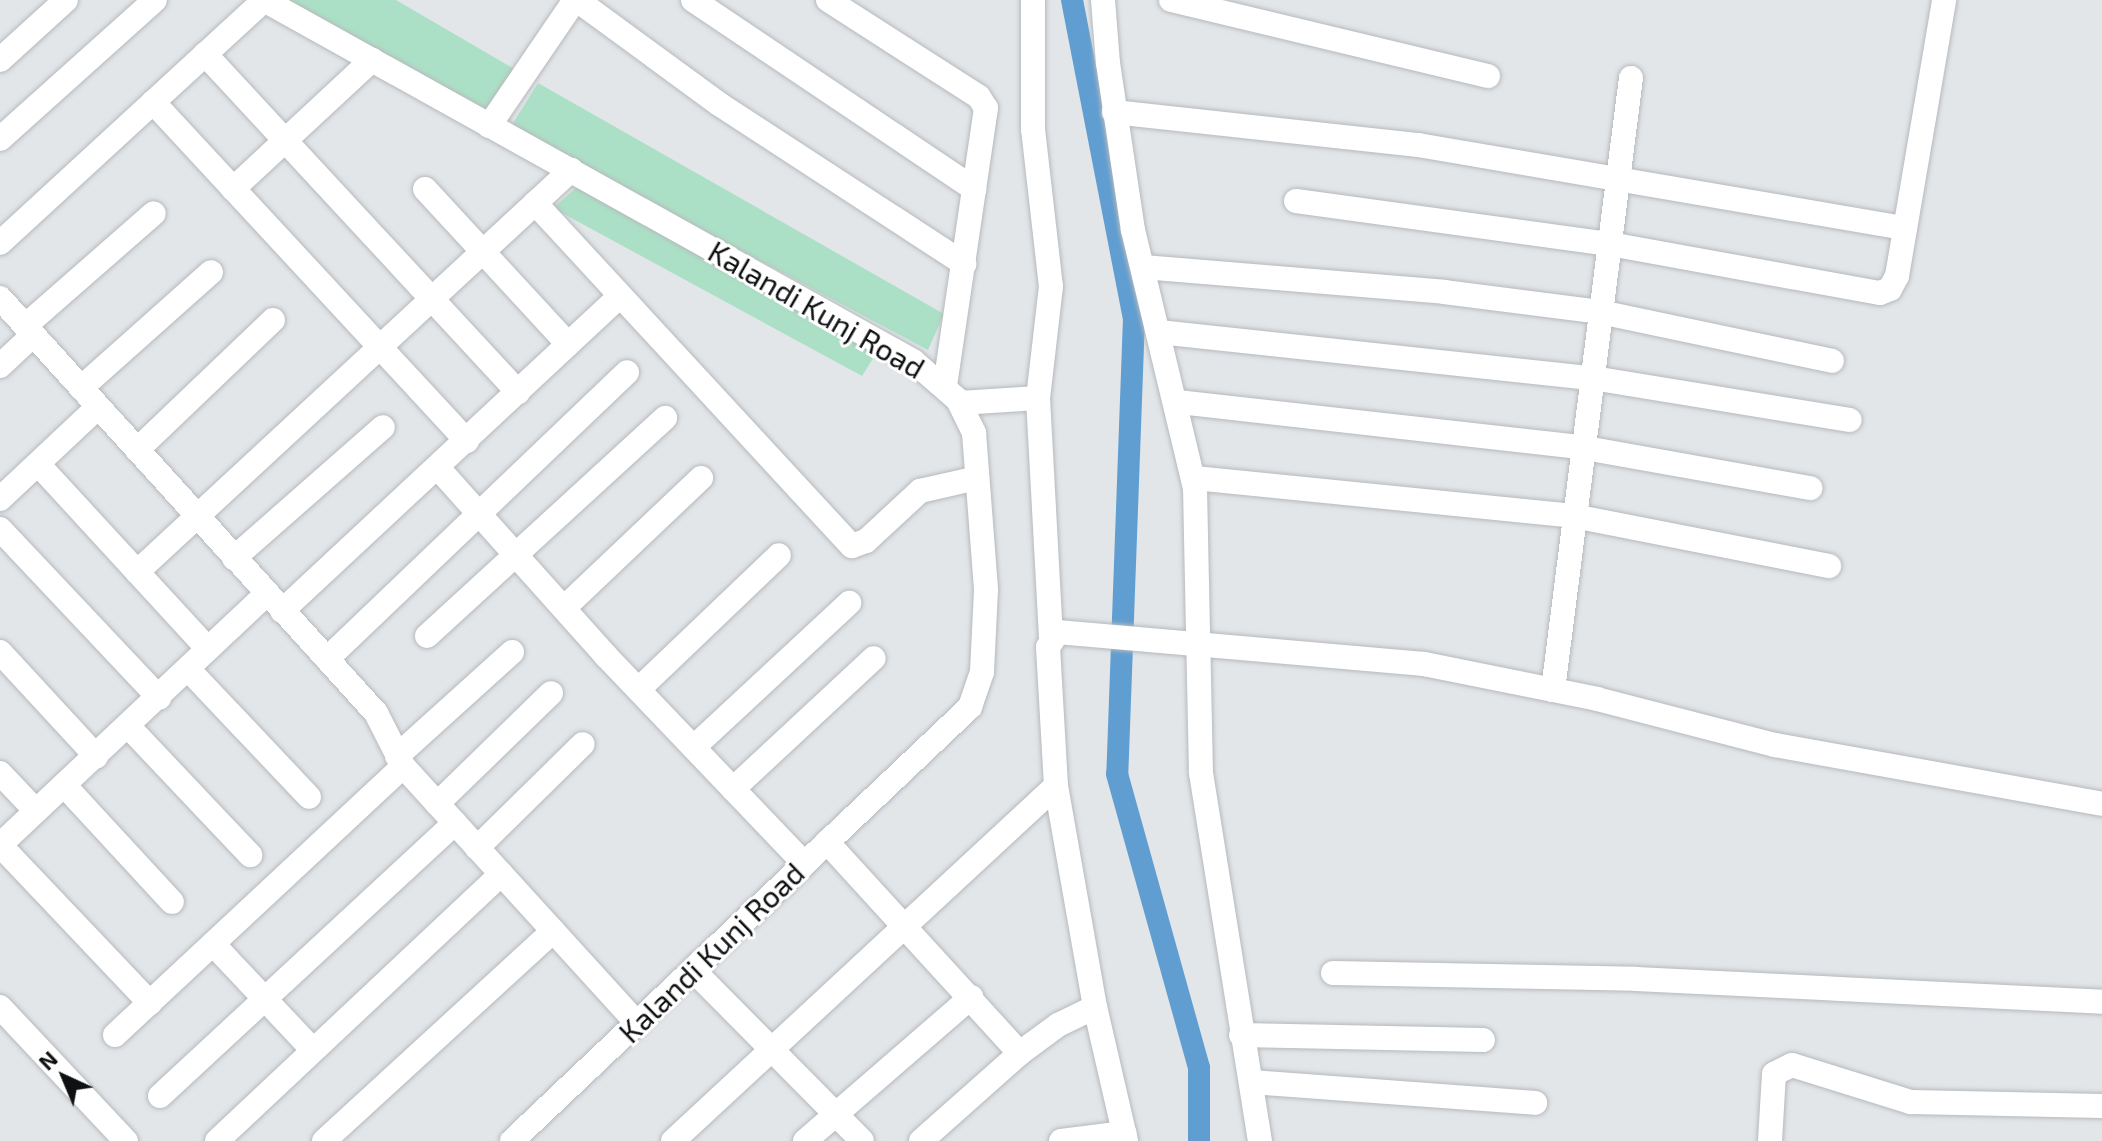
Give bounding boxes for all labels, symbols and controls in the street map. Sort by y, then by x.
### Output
street label: Kalandi Kunj Road [702,232,932,386]
street label: Kalandi Kunj Road [611,854,811,1050]
north arrow [24,1037,104,1117]
text: N [33,1045,62,1075]

